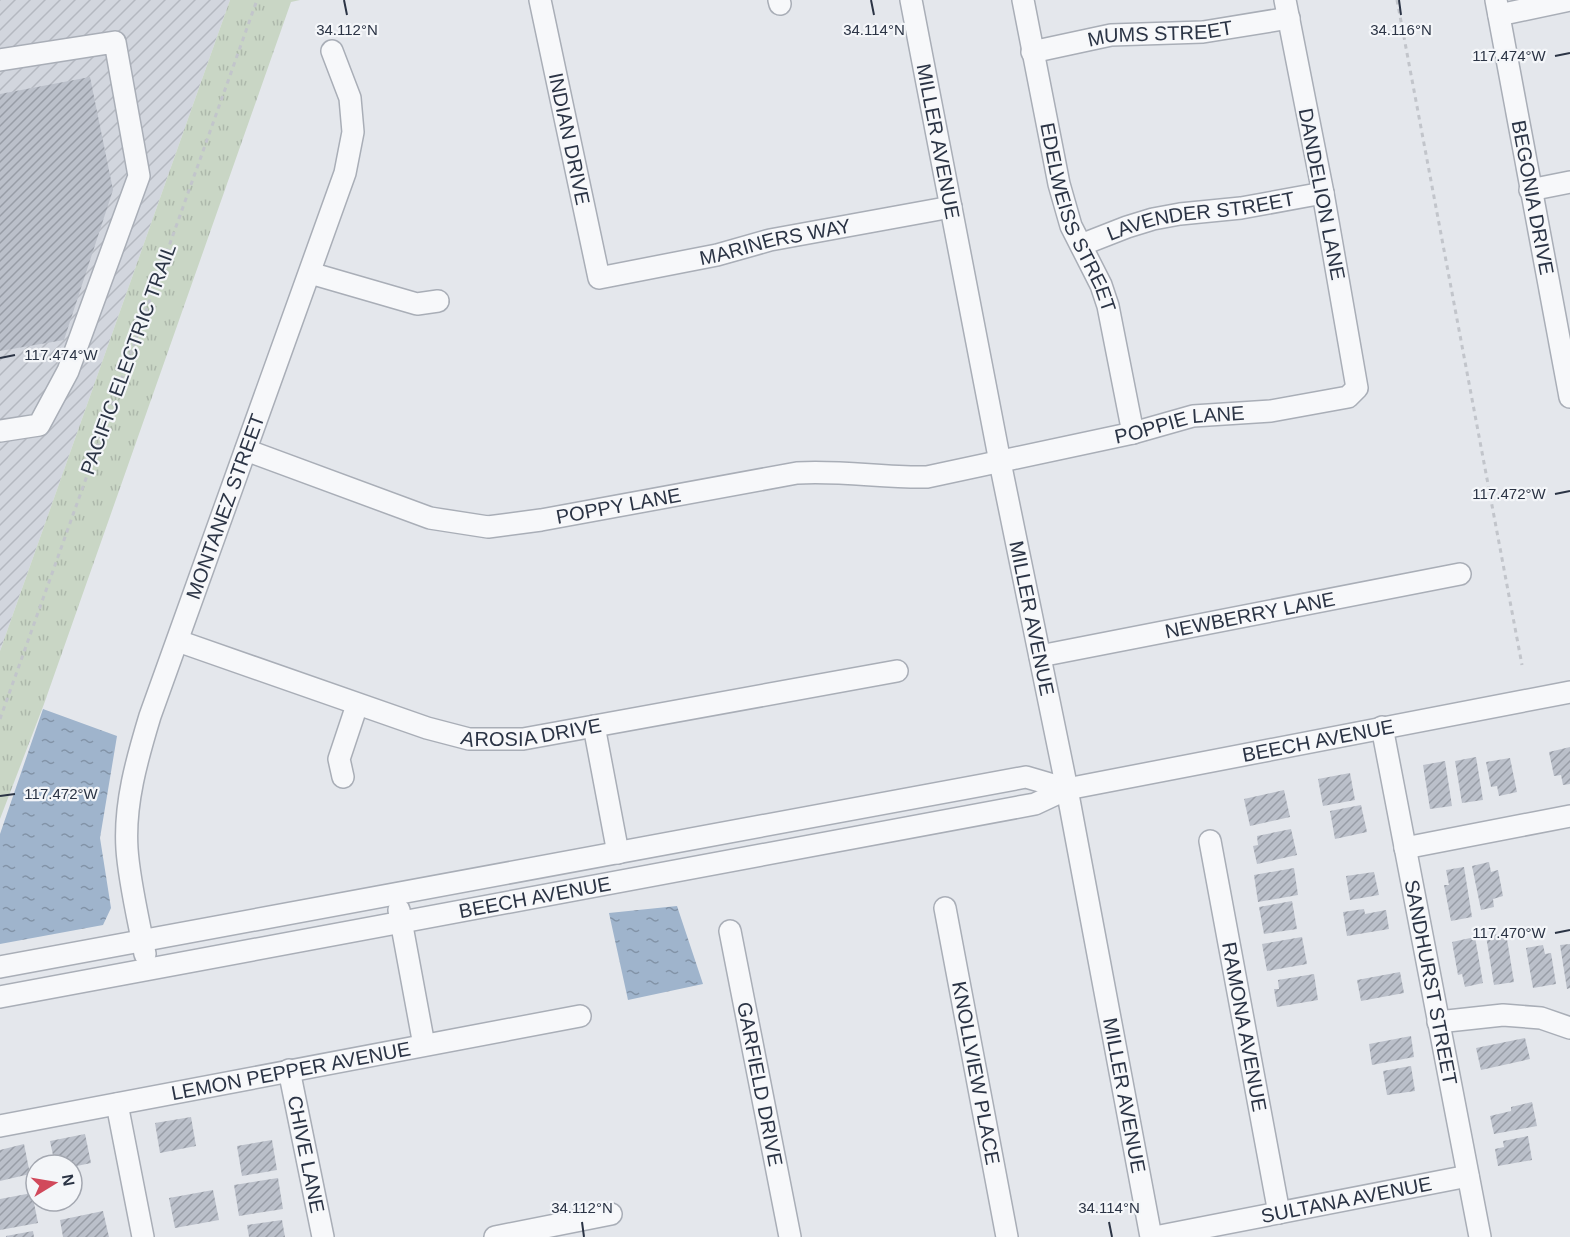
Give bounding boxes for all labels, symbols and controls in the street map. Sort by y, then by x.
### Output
street label: MUMS STREET [1086,16,1234,51]
text: 34.112°N [316,21,378,38]
text: 34.114°N [843,21,905,38]
text: 34.116°N [1370,21,1432,38]
text: 117.474°W [1472,47,1546,64]
street label: MILLER AVENUE [913,62,964,221]
street label: INDIAN DRIVE [545,71,594,207]
street label: DANDELION LANE [1295,106,1349,282]
street label: BEGONIA DRIVE [1508,119,1558,277]
street label: EDELWEISS STREET [1036,121,1120,315]
street label: LAVENDER STREET [1104,187,1296,245]
street label: MARINERS WAY [698,215,852,269]
street label: PACIFIC ELECTRIC TRAIL [76,241,180,477]
text: 117.474°W [24,346,98,363]
street label: POPPIE LANE [1113,402,1245,448]
street label: MONTANEZ STREET [182,411,269,602]
street label: POPPY LANE [554,484,683,528]
text: 117.472°W [1472,485,1546,502]
street label: MILLER AVENUE [1005,539,1059,698]
street label: NEWBERRY LANE [1163,588,1337,642]
street label: AROSIA DRIVE [459,714,603,751]
street label: BEECH AVENUE [1240,715,1396,766]
text: 117.472°W [24,785,98,802]
street label: BEECH AVENUE [457,872,613,922]
street label: SANDHURST STREET [1401,878,1462,1087]
text: 117.470°W [1472,924,1546,941]
street label: RAMONA AVENUE [1218,940,1271,1113]
street label: KNOLLVIEW PLACE [948,979,1004,1167]
street label: GARFIELD DRIVE [733,1000,787,1168]
street label: MILLER AVENUE [1099,1016,1150,1175]
street label: LEMON PEPPER AVENUE [169,1037,412,1104]
street label: CHIVE LANE [284,1094,329,1215]
north arrow [24,1153,84,1213]
street label: SULTANA AVENUE [1259,1172,1434,1227]
text: N [59,1173,78,1188]
text: 34.112°N [551,1199,613,1216]
text: 34.114°N [1078,1199,1140,1216]

